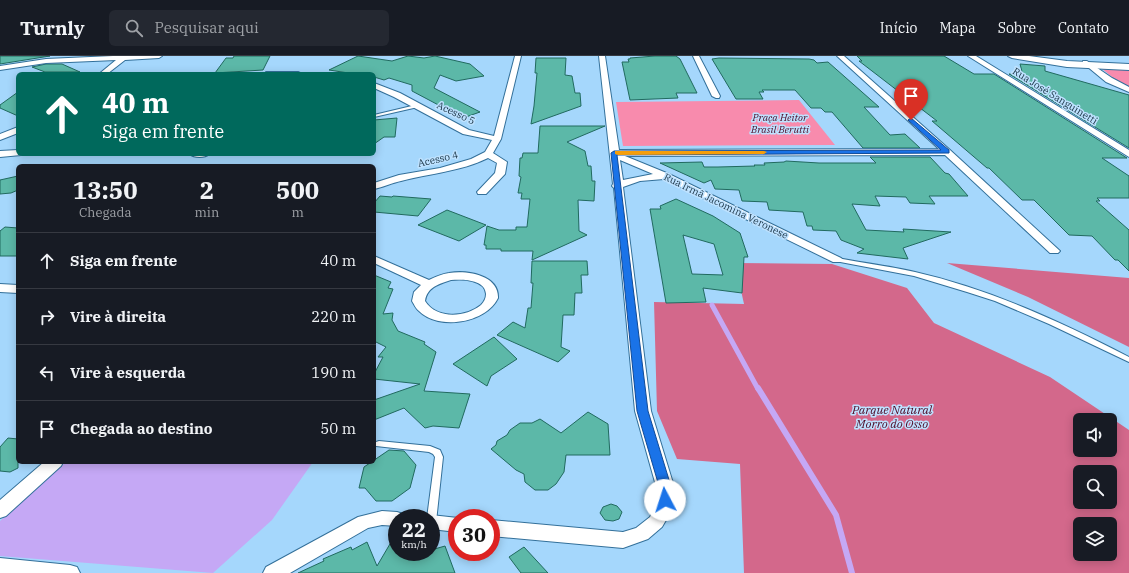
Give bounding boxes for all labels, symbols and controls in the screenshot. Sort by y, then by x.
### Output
search box [109,10,389,46]
text: Turnly [20,16,85,40]
icon: search [123,17,145,39]
text: Pesquisar aqui [155,18,259,37]
text: Início [880,19,917,37]
text: Mapa [939,19,976,37]
text: Sobre [998,19,1036,37]
text: Contato [1058,19,1109,37]
street label: Rua José Sanguinetti [1010,65,1100,127]
pin [894,79,928,120]
text: 40 m [102,84,169,121]
icon: arrive [900,85,922,107]
icon: ahead [36,88,88,140]
street label: Acesso 5 [435,98,477,128]
park label: Praça Heitor Brasil Berutti [750,111,809,136]
text: Siga em frente [102,120,224,143]
street label: Acesso 4 [417,148,459,170]
street label: Rua Irmã Jacomina Veronese [662,170,790,242]
text: 13:50 [73,174,138,206]
text: 2 [200,174,214,206]
text: 500 [276,174,319,206]
text: Chegada [79,204,132,221]
text: min [194,204,219,221]
text: m [291,204,304,221]
icon: ahead [36,250,58,272]
text: Siga em frente [70,251,177,270]
text: 40 m [320,251,356,270]
icon: right [36,306,58,328]
text: Vire à direita [70,307,166,326]
text: 220 m [311,307,356,326]
icon: left [36,362,58,384]
text: Vire à esquerda [70,363,186,382]
text: 190 m [311,363,356,382]
park label: Parque Natural Morro do Osso [851,402,933,431]
map controls [1073,413,1117,561]
button: sound [1073,413,1117,457]
icon: arrive [36,418,58,440]
text: Chegada ao destino [70,419,213,438]
text: 50 m [320,419,356,438]
button: search [1073,465,1117,509]
position arrow [644,479,686,521]
speed limit sign: 30 [448,509,500,561]
text: 22 [402,516,426,543]
button: layers [1073,517,1117,561]
text: km/h [401,538,427,551]

